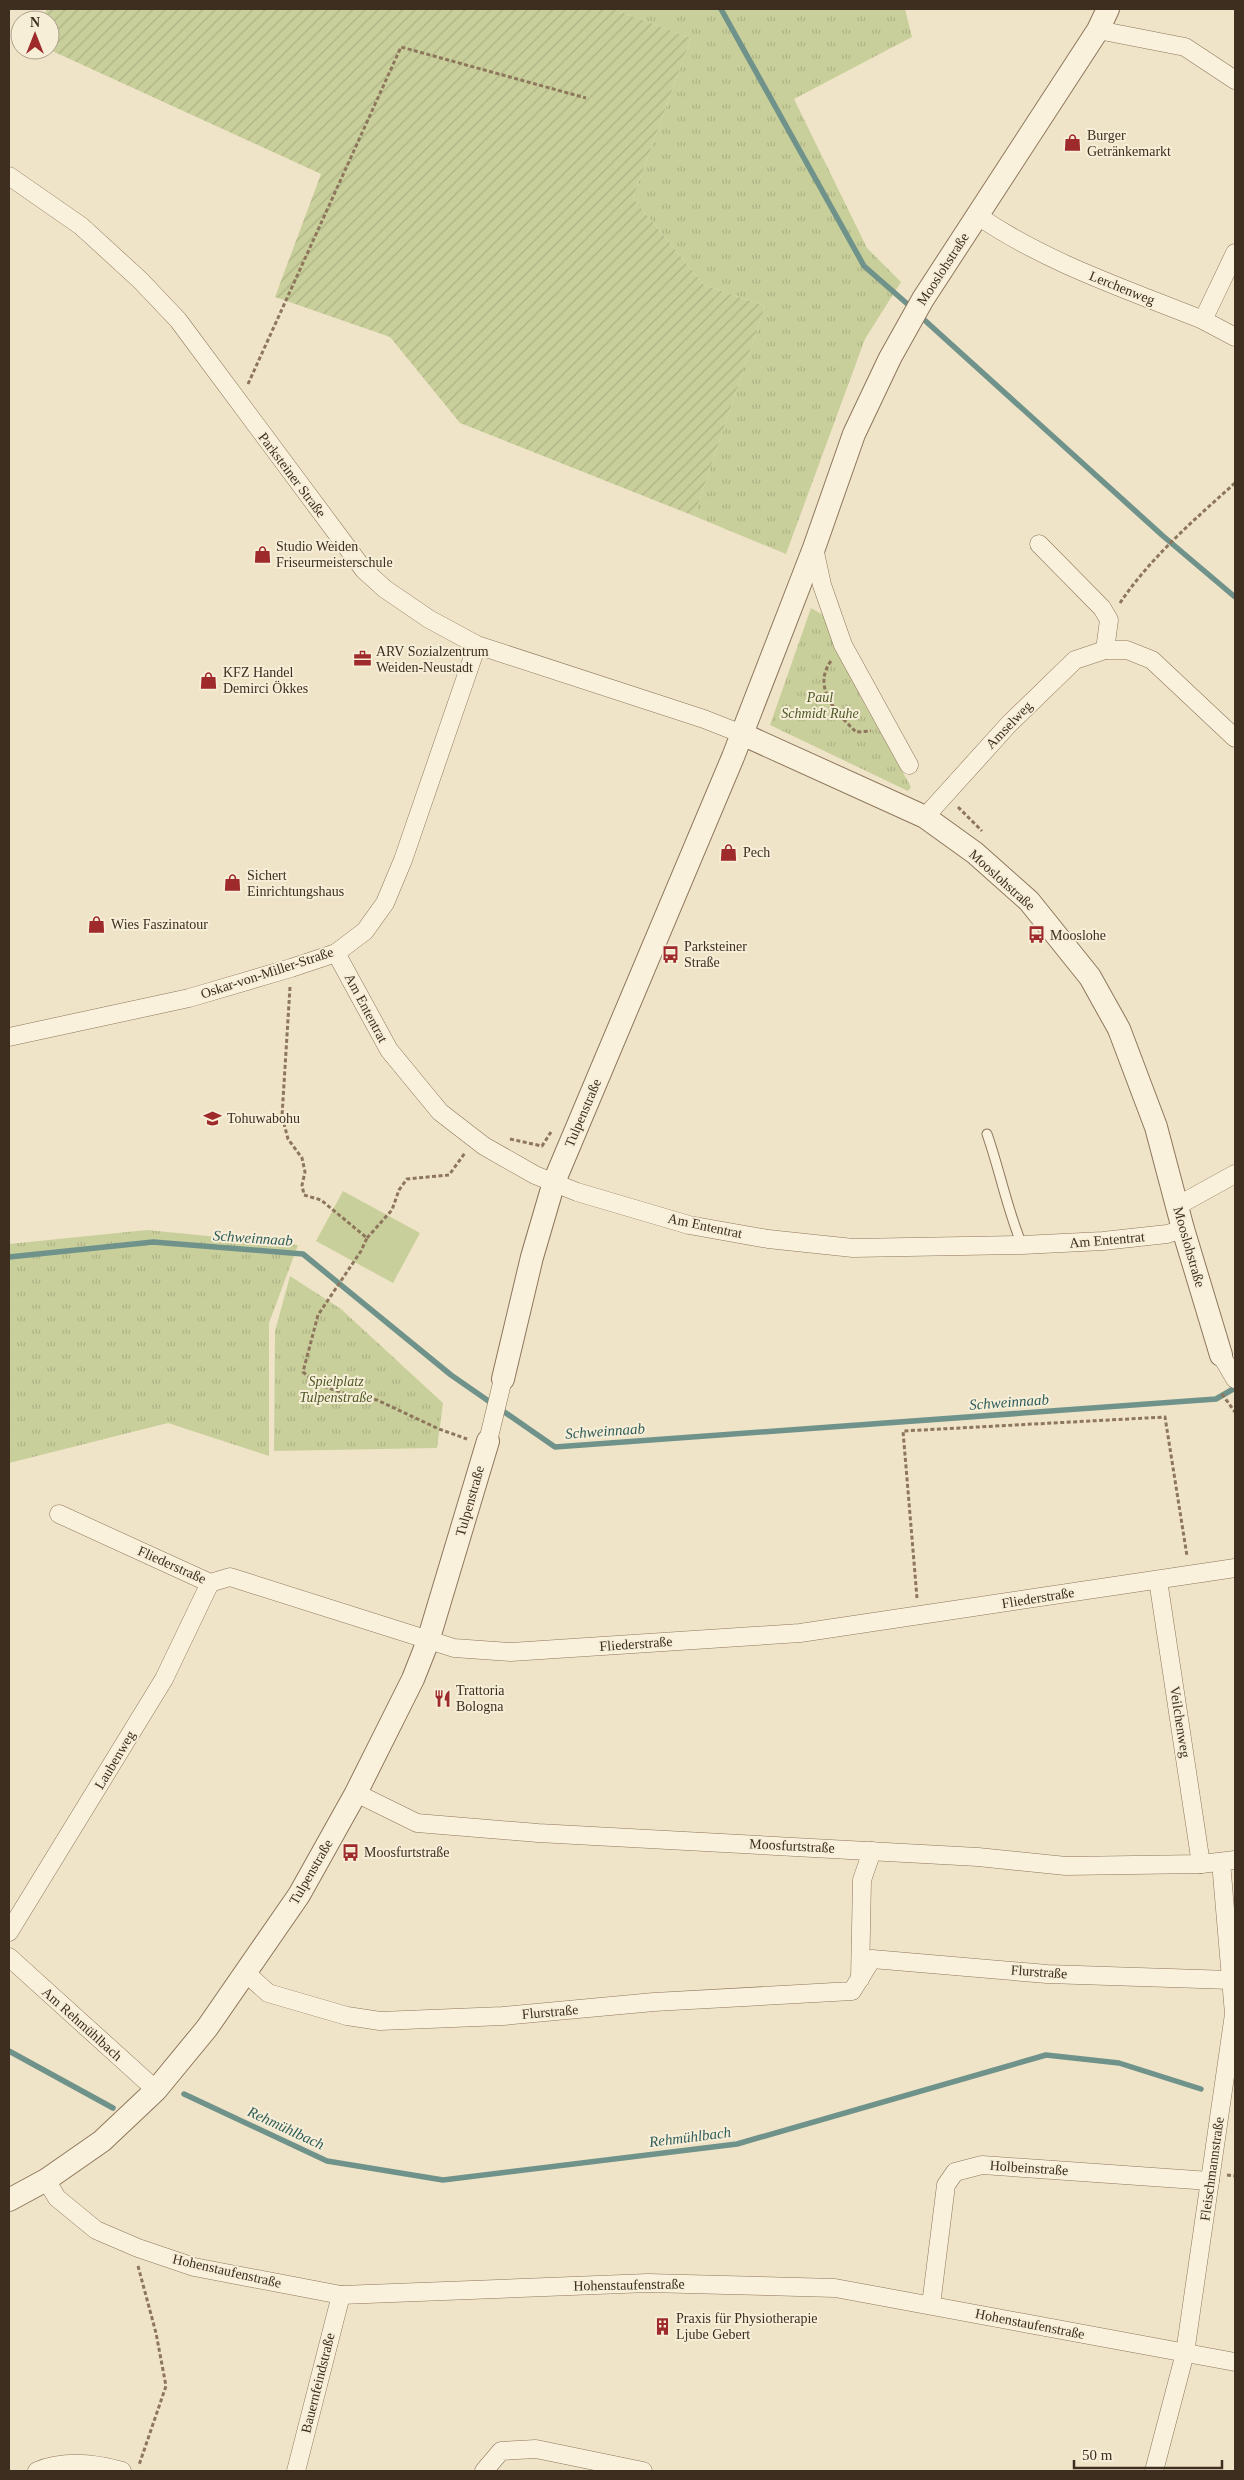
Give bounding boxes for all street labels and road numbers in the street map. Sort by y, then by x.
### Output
street label: Mooslohstraße [914,230,972,308]
street label: Lerchenweg [1087,268,1157,308]
street label: Parksteiner Straße [255,430,329,520]
street label: Amselweg [983,698,1035,752]
street label: Mooslohstraße [966,847,1038,913]
street label: Oskar-von-Miller-Straße [199,944,335,1002]
street label: Am Ententrat [342,971,390,1045]
street label: Tulpenstraße [562,1077,604,1149]
street label: Mooslohstraße [1170,1205,1208,1289]
street label: Am Ententrat [666,1211,744,1241]
street label: Am Ententrat [1069,1229,1146,1251]
street label: Tulpenstraße [453,1464,487,1538]
street label: Fliederstraße [136,1543,208,1587]
street label: Fliederstraße [1001,1585,1075,1611]
street label: Fliederstraße [599,1634,673,1654]
street label: Veilchenweg [1167,1685,1193,1759]
street label: Laubenweg [92,1728,138,1792]
street label: Moosfurtstraße [749,1836,835,1856]
street label: Tulpenstraße [286,1837,336,1907]
street label: Flurstraße [1010,1963,1068,1981]
street label: Am Rehmühlbach [39,1984,125,2064]
street label: Flurstraße [521,2002,579,2022]
street label: Fleischmannstraße [1197,2116,1227,2222]
street label: Holbeinstraße [989,2158,1069,2178]
street label: Hohenstaufenstraße [171,2251,283,2291]
street label: Hohenstaufenstraße [573,2277,685,2293]
street label: Hohenstaufenstraße [974,2306,1086,2342]
street label: Bauernfeindstraße [298,2331,338,2435]

